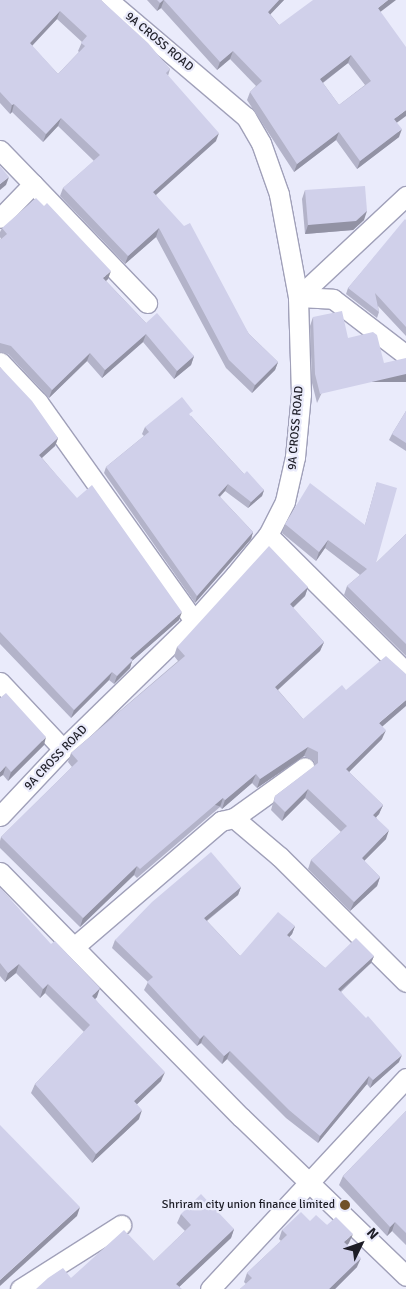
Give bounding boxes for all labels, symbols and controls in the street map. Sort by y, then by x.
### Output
street label: 9A CROSS ROAD [122,9,196,75]
street label: 9A CROSS ROAD [285,385,307,471]
street label: 9A CROSS ROAD [21,723,91,793]
place label: Shriram city union finance limited [162,1198,335,1212]
marker: Shriram city union finance limited [339,1199,351,1211]
north arrow [336,1219,386,1269]
text: N [363,1224,382,1243]

